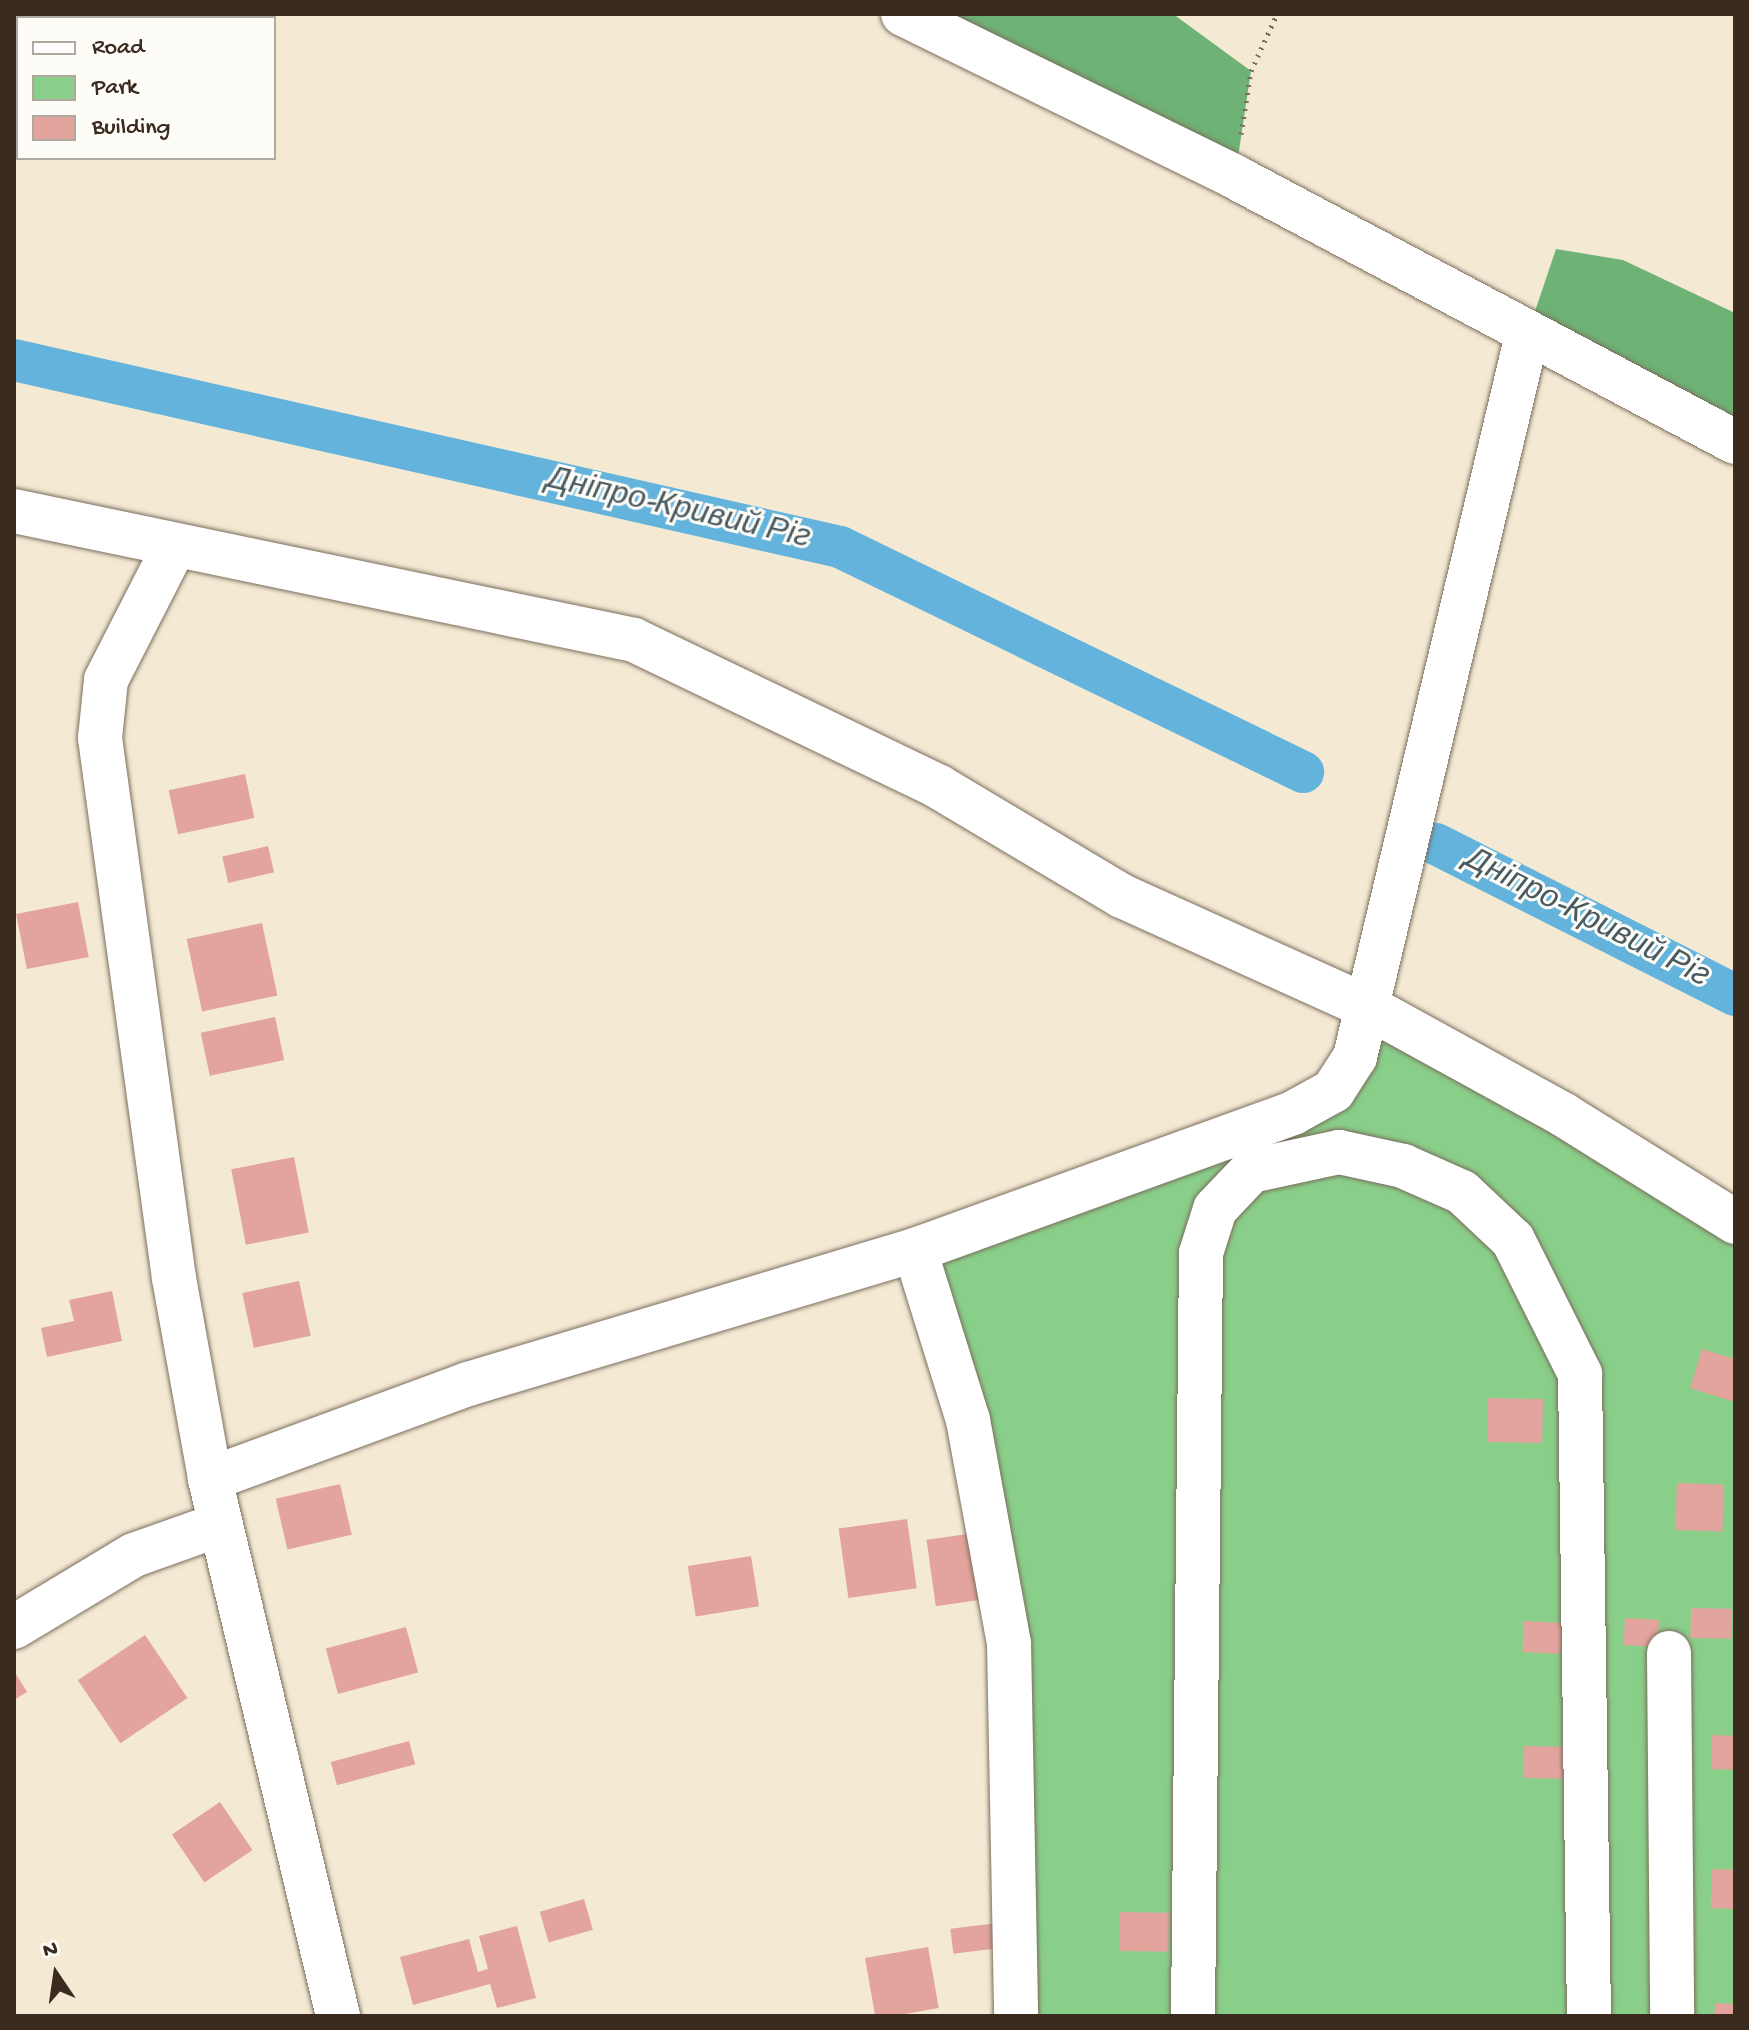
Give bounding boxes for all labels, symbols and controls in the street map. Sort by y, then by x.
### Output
legend [16,16,276,160]
text: Road [92,34,144,63]
text: Park [92,74,138,103]
text: Building [92,114,170,143]
water label: Дніпро-Кривий Ріг [543,462,813,560]
water label: Дніпро-Кривий Ріг [1457,842,1715,998]
north arrow [16,1934,96,2014]
text: N [41,1936,61,1965]

